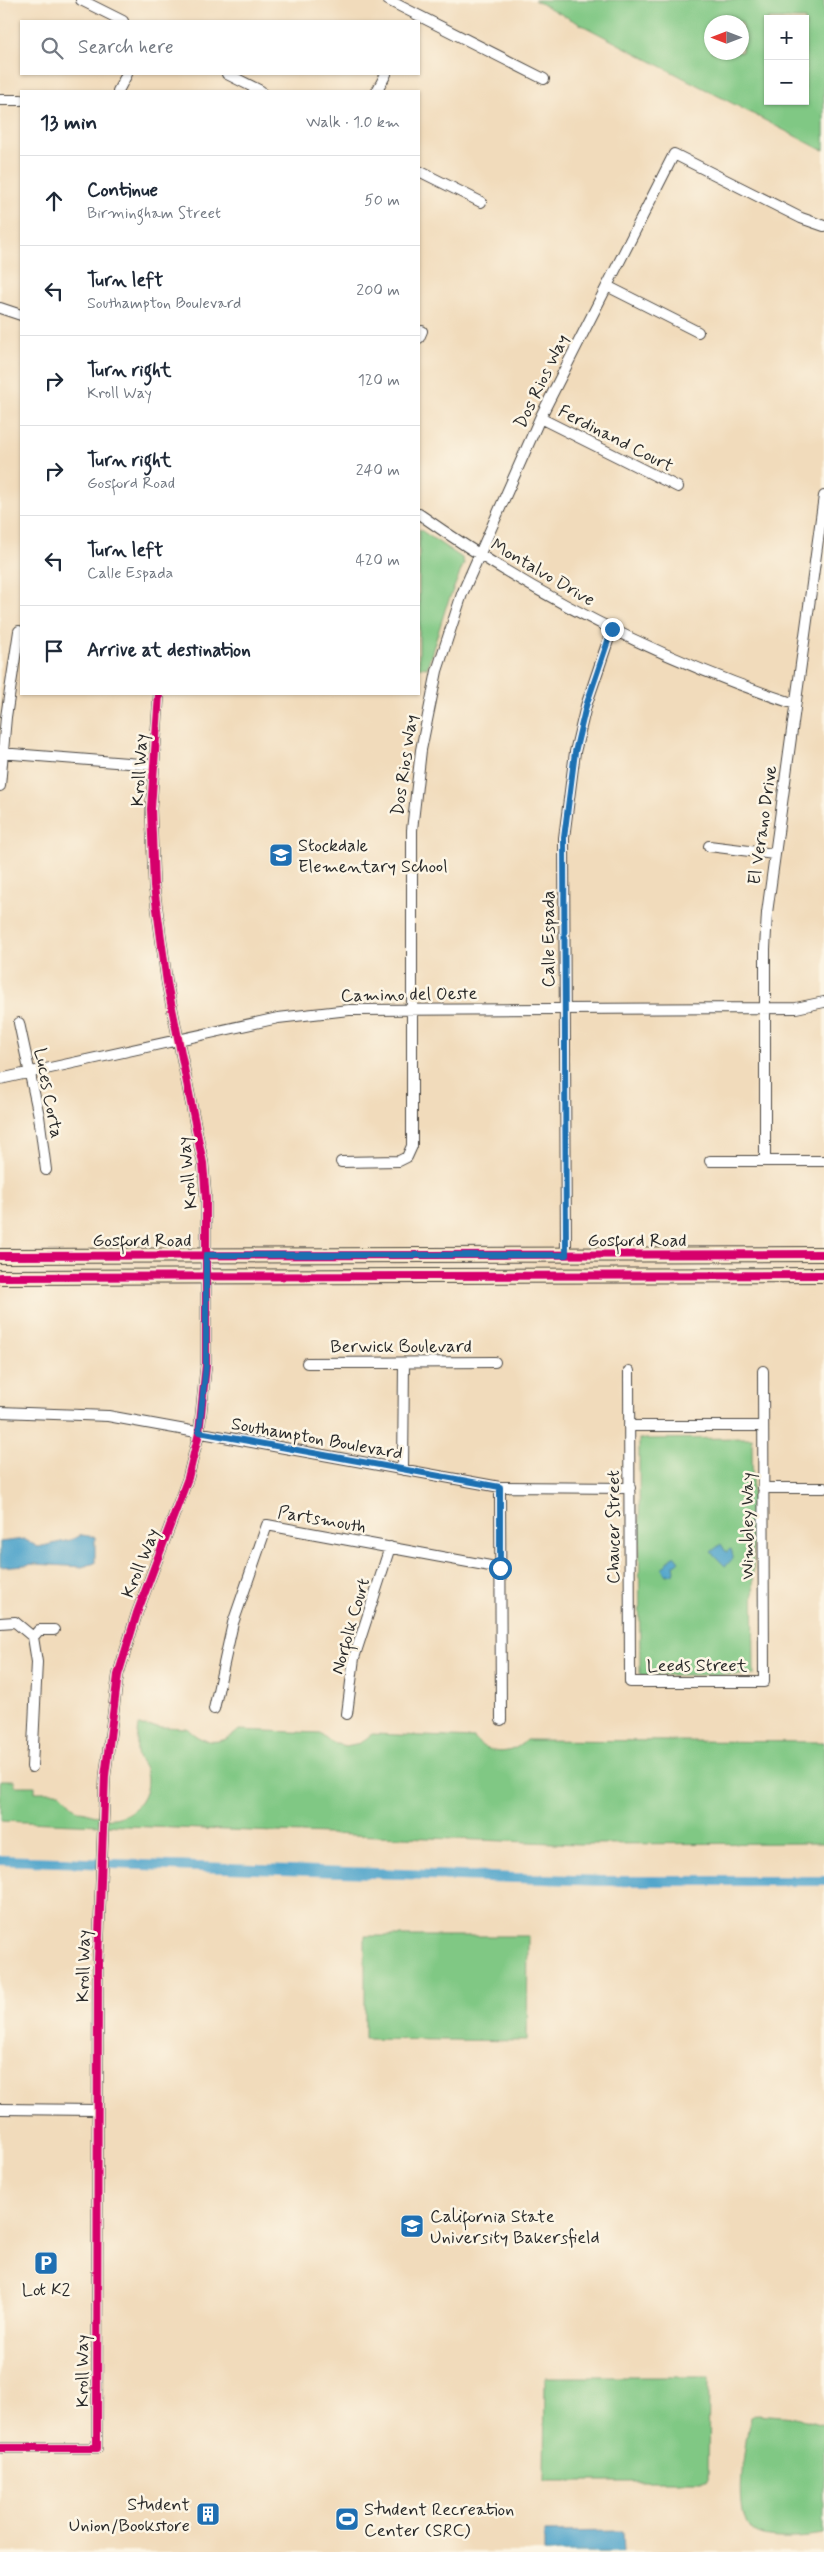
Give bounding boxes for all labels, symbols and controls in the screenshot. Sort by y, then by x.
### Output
north arrow [704,15,749,60]
map controls [764,15,809,105]
button: + [764,15,809,60]
search box [20,20,420,75]
icon: search [38,34,66,62]
text: Search here [78,35,174,60]
button: − [764,60,809,105]
text: 13 min [40,109,97,137]
text: Walk · 1.0 km [306,112,400,133]
text: Continue [87,178,158,203]
icon: ahead [40,187,68,215]
text: 50 m [364,190,400,211]
text: Birmingham Street [87,203,221,224]
text: Turn left [87,268,163,293]
icon: left [40,277,68,305]
text: 200 m [356,280,400,301]
text: Southampton Boulevard [87,293,241,314]
street label: Dos Rios Way [509,330,575,432]
text: Turn right [87,358,171,383]
icon: right [40,367,68,395]
text: 120 m [358,370,400,391]
text: Kroll Way [87,383,152,404]
street label: Ferdinand Court [554,400,677,478]
text: Turn right [87,448,171,473]
icon: right [40,457,68,485]
text: 240 m [356,460,400,481]
text: Gosford Road [87,473,175,494]
street label: Montalvo Drive [486,533,599,612]
text: Turn left [87,538,163,563]
icon: left [40,547,68,575]
text: 420 m [356,550,400,571]
text: Calle Espada [87,563,173,584]
route end [601,618,624,641]
icon: arrive [40,637,68,665]
text: Arrive at destination [87,638,251,663]
street label: Dos Rios Way [386,713,424,817]
street label: Kroll Way [126,733,154,807]
street label: El Verano Drive [743,764,783,886]
place label: Stockdale Elementary School [298,834,448,879]
school or university icon: Stockdale Elementary School [268,842,294,868]
street label: Calle Espada [537,890,561,988]
street label: Camino del Oeste [340,982,478,1008]
street label: Luces Corta [27,1046,69,1140]
street label: Kroll Way [172,1135,204,1210]
street label: Gosford Road [92,1229,192,1255]
street label: Gosford Road [587,1229,687,1255]
street label: Berwick Boulevard [330,1335,472,1359]
street label: Southampton Boulevard [229,1412,404,1466]
street label: Chaucer Street [602,1470,626,1584]
street label: Wimbley Way [736,1472,760,1580]
street label: Partsmouth [276,1500,368,1540]
street label: Kroll Way [116,1525,166,1602]
route start [489,1557,512,1580]
street label: Norfolk Court [326,1575,378,1678]
street label: Leeds Street [647,1654,748,1678]
street label: Kroll Way [71,1929,97,2003]
place label: California State University Bakersfield [430,2205,600,2250]
school or university icon: California State University Bakersfield [399,2213,425,2239]
parking icon: Lot K2 [33,2250,59,2276]
place label: Lot K2 [22,2278,70,2302]
street label: Kroll Way [71,2335,95,2407]
place label: Student Union/Bookstore [69,2493,190,2538]
place label: Student Recreation Center (SRC) [364,2498,514,2543]
building icon: Student Union/Bookstore [195,2501,221,2527]
sports icon: Student Recreation Center (SRC) [334,2506,360,2532]

